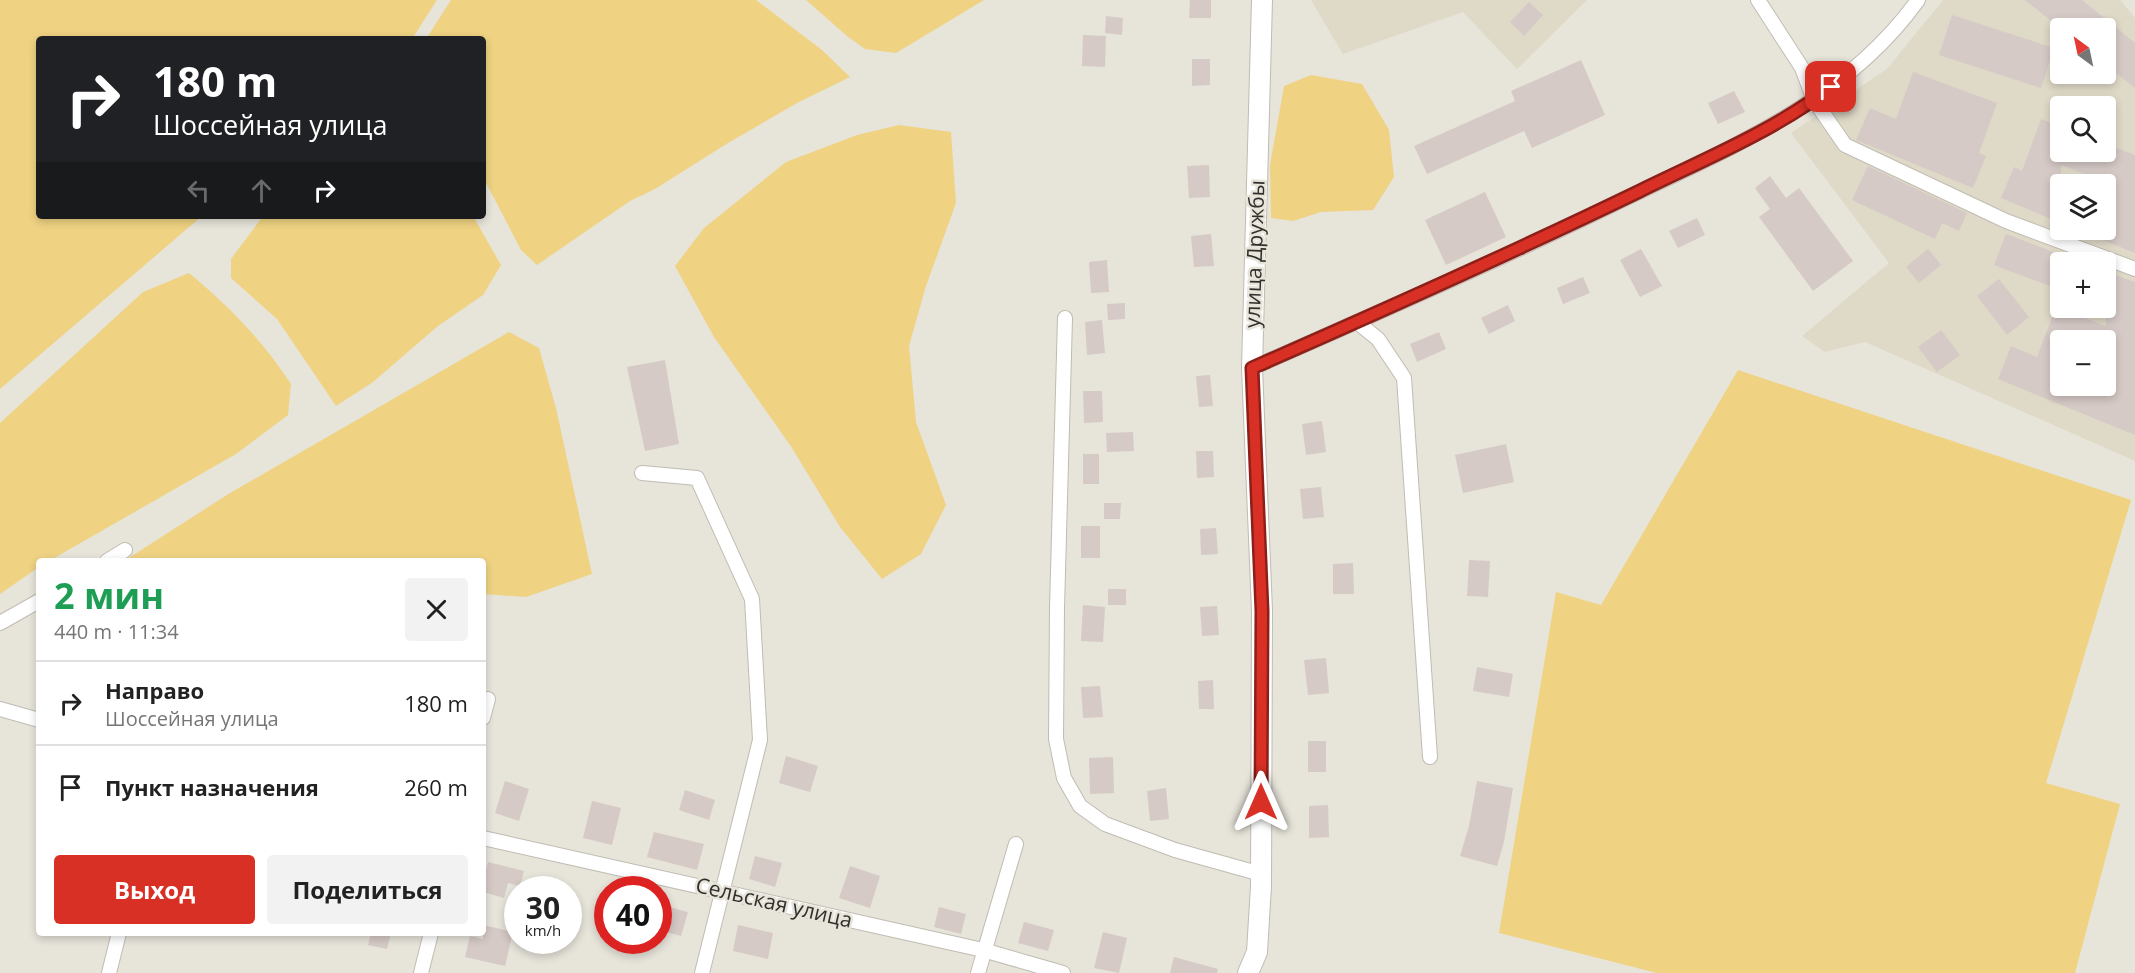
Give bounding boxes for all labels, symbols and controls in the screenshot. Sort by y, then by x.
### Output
north arrow [2050,18,2116,84]
map controls [2050,18,2116,396]
text: 180 m [153,52,277,109]
icon: right [54,60,132,138]
pin [1805,61,1856,112]
icon: arrive [1814,70,1847,103]
button: search [2050,96,2116,162]
text: Шоссейная улица [153,106,387,143]
icon: left [182,174,215,207]
icon: ahead [245,174,278,207]
icon: right [308,174,341,207]
button: layers [2050,174,2116,240]
street label: улица Дружбы [1237,180,1271,328]
button: + [2050,252,2116,318]
button: − [2050,330,2116,396]
text: 2 мин [54,571,164,620]
button: close [405,578,468,641]
text: 440 m · 11:34 [54,618,179,645]
text: Направо [105,675,204,705]
icon: right [54,687,87,720]
text: 180 m [404,688,468,718]
text: Шоссейная улица [105,705,279,732]
position arrow [1229,770,1293,834]
icon: arrive [54,771,87,804]
text: Пункт назначения [105,772,319,802]
text: 260 m [404,772,468,802]
button: Выход [54,855,255,924]
button: Поделиться [267,855,468,924]
street label: Сельская улица [693,870,855,934]
speed limit sign: 40 [594,876,672,954]
text: 30 [526,887,560,928]
text: km/h [525,920,561,940]

